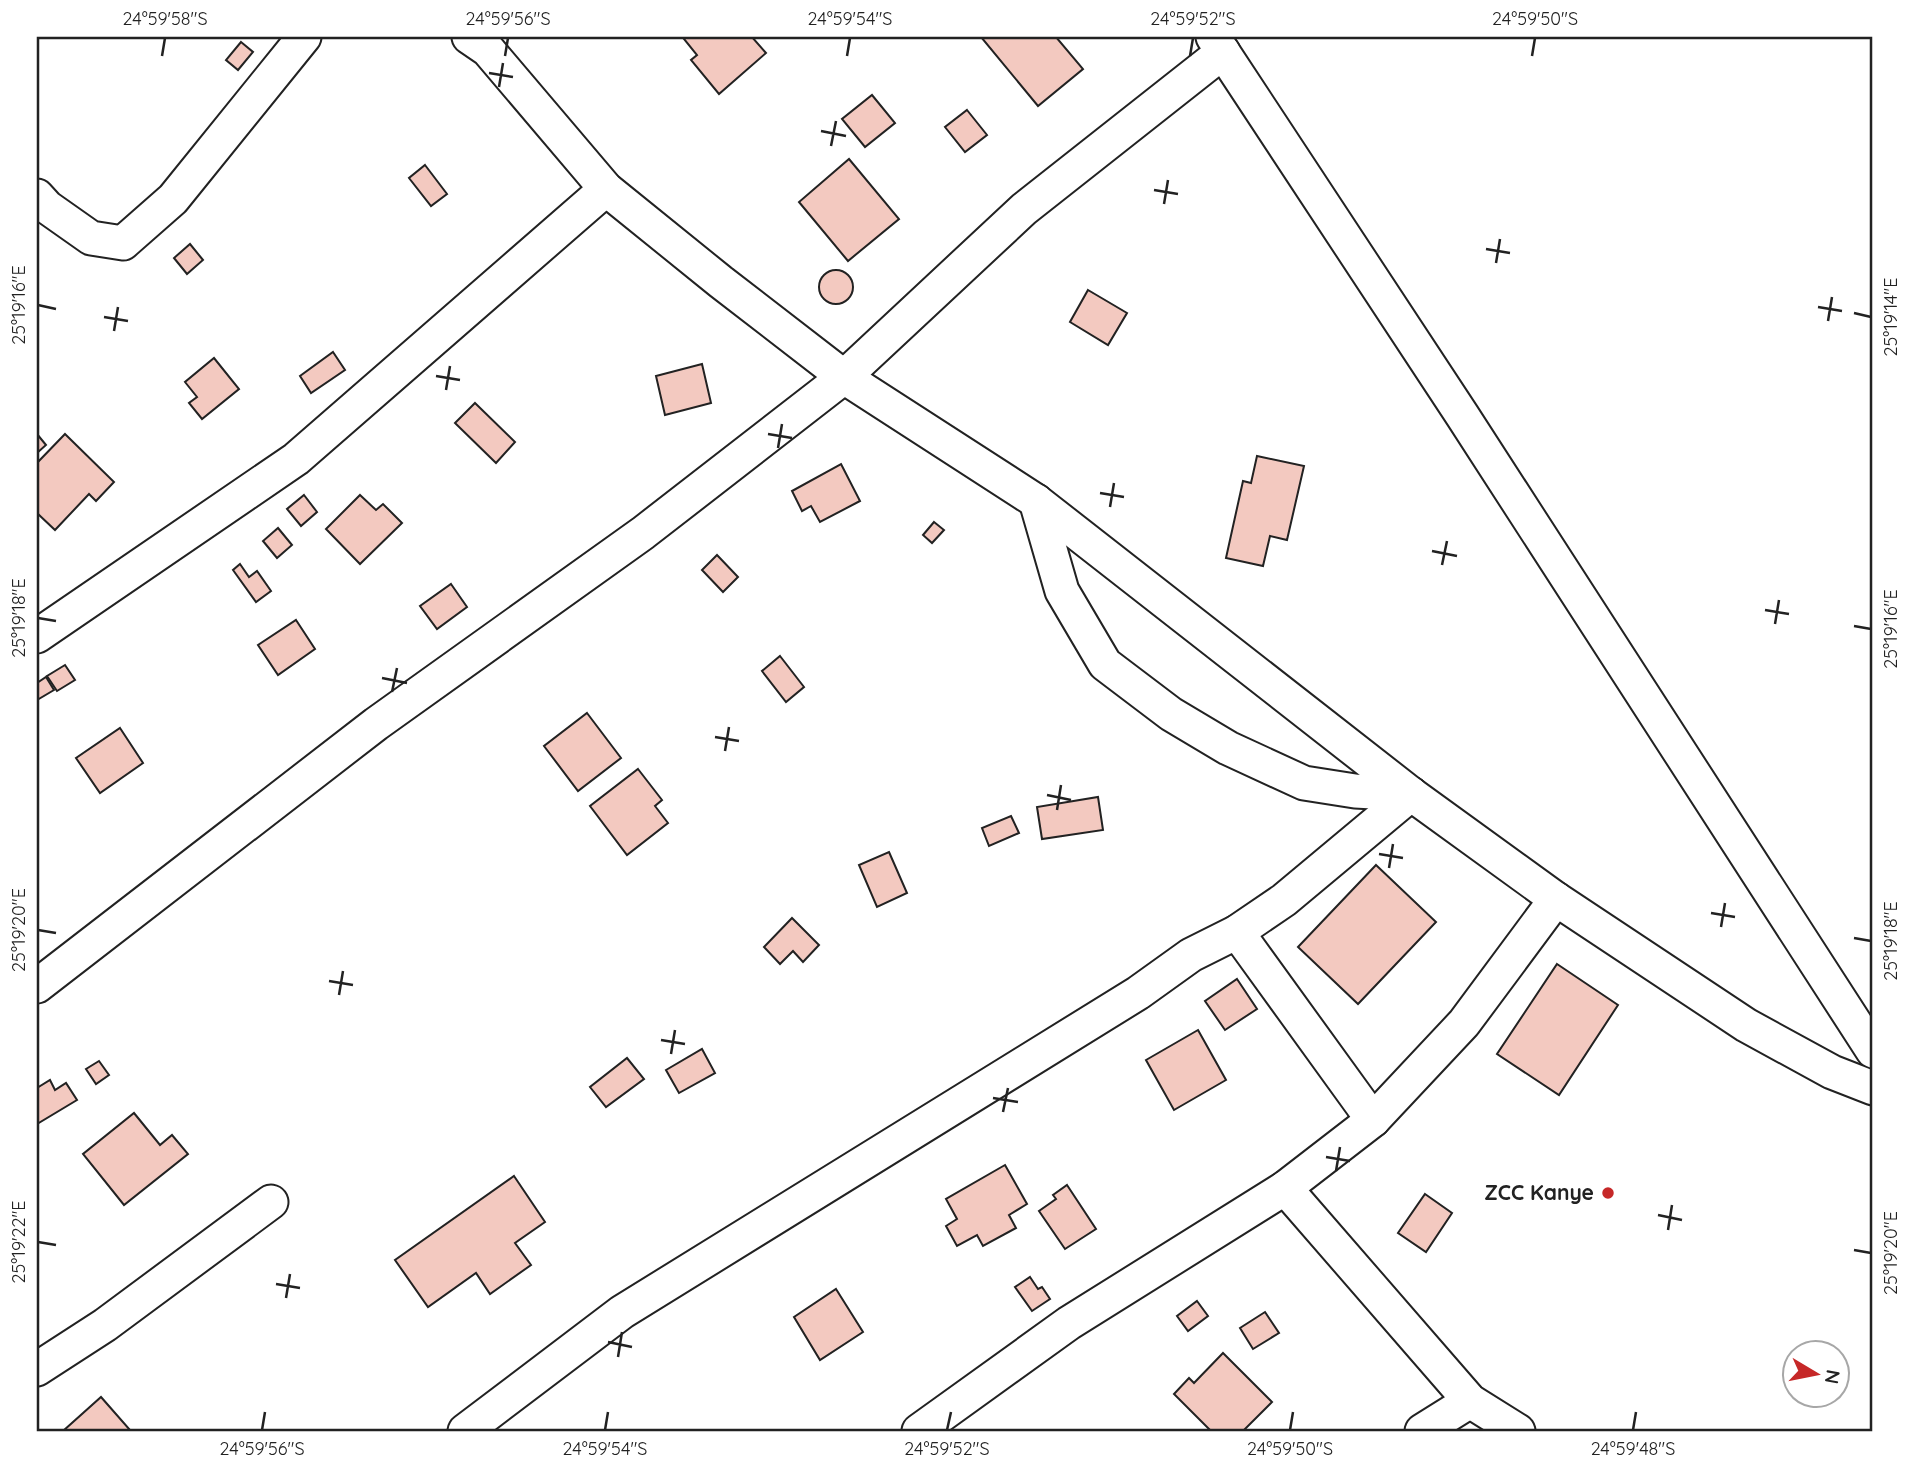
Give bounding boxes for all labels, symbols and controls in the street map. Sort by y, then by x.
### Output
text: 24°59'58"S [122,7,208,30]
text: 24°59'56"S [466,7,551,30]
text: 24°59'54"S [808,7,892,30]
text: 24°59'52"S [1150,7,1236,30]
text: 24°59'50"S [1492,7,1578,30]
text: 25°19'16"E [7,265,30,345]
text: 25°19'14"E [1879,278,1902,356]
text: 25°19'18"E [7,578,30,658]
text: 25°19'16"E [1879,589,1902,669]
text: 25°19'20"E [7,888,30,972]
text: 25°19'18"E [1879,901,1902,981]
place label: ZCC Kanye [1484,1179,1594,1205]
marker: ZCC Kanye [1600,1185,1616,1201]
text: 25°19'22"E [7,1201,30,1284]
text: 25°19'20"E [1879,1211,1902,1295]
north arrow [1780,1338,1850,1408]
text: N [1820,1368,1846,1386]
text: 24°59'56"S [220,1437,305,1460]
text: 24°59'54"S [563,1437,647,1460]
text: 24°59'52"S [904,1437,990,1460]
text: 24°59'50"S [1247,1437,1333,1460]
text: 24°59'48"S [1591,1437,1675,1460]

